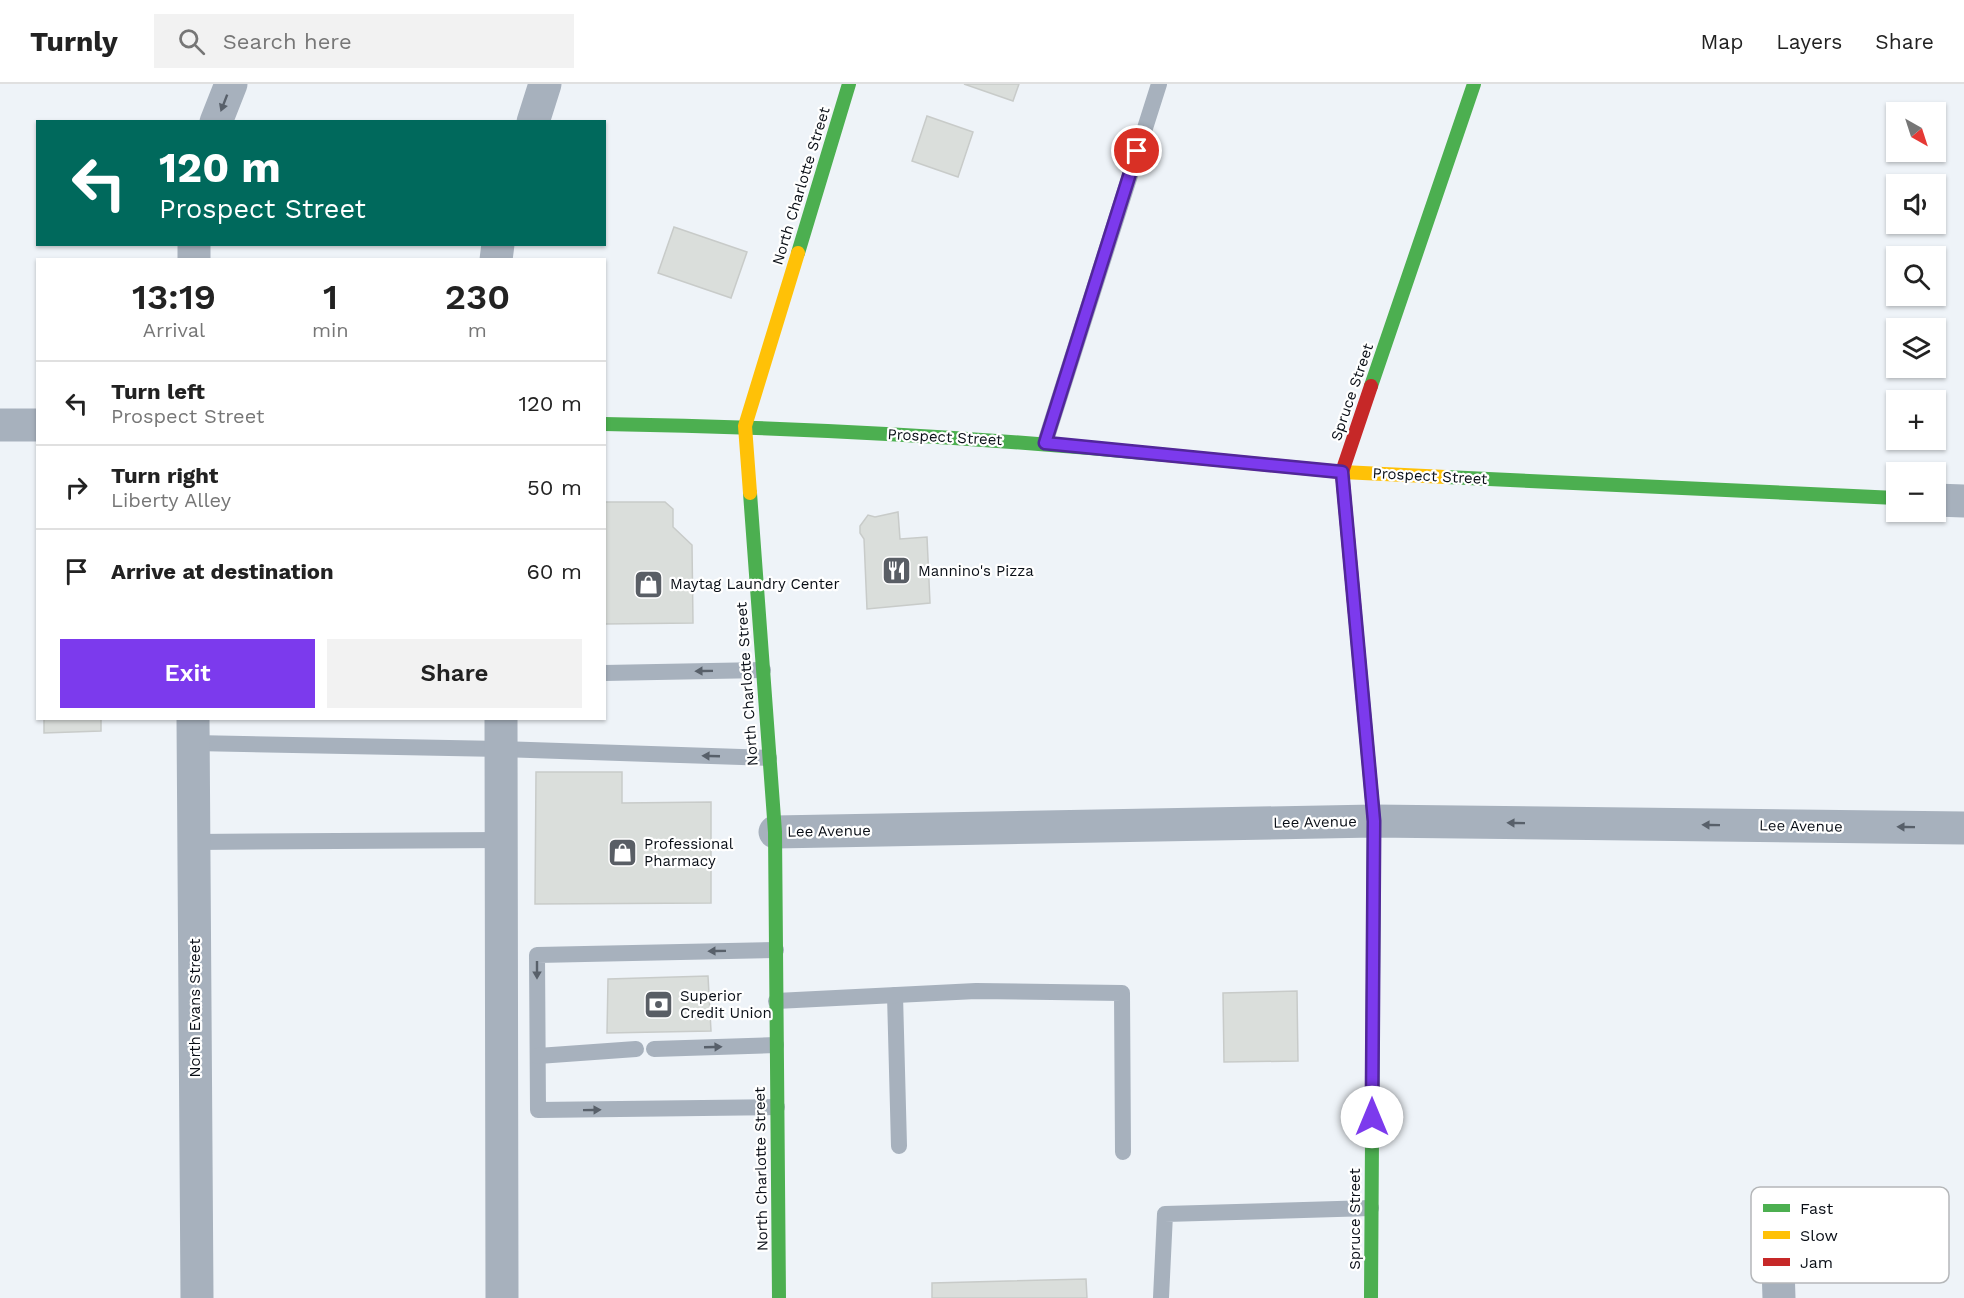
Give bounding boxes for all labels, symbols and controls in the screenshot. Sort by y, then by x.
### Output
search box [154,14,574,68]
text: Turnly [30,25,118,58]
icon: search [175,25,208,58]
text: Search here [223,29,352,54]
text: Map [1700,29,1743,54]
text: Layers [1776,29,1842,54]
text: Share [1875,29,1934,54]
one-way arrow [218,94,228,112]
north arrow [1886,102,1946,162]
map controls [1886,102,1946,522]
street label: North Charlotte Street [768,104,834,267]
pin [1111,125,1162,176]
icon: arrive [1120,134,1153,167]
text: 120 m [159,143,281,192]
icon: left [60,144,138,222]
button: sound [1886,174,1946,234]
text: Prospect Street [159,193,366,225]
button: search [1886,246,1946,306]
text: 13:19 [132,276,216,318]
text: 1 [323,276,338,318]
text: 230 [445,276,510,318]
text: Arrival [143,318,205,342]
text: min [312,318,349,342]
text: m [468,318,487,342]
button: layers [1886,318,1946,378]
street label: Spruce Street [1327,340,1377,443]
text: Turn left [111,379,205,404]
icon: left [60,387,93,420]
button: + [1886,390,1946,450]
text: 120 m [518,391,582,416]
text: Prospect Street [111,404,264,428]
street label: Prospect Street [887,425,1004,449]
button: − [1886,462,1946,522]
text: Turn right [111,463,218,488]
street label: Prospect Street [1372,464,1489,488]
icon: right [60,471,93,504]
text: 50 m [527,475,582,500]
text: Liberty Alley [111,488,231,512]
icon: arrive [60,555,93,588]
restaurant icon: Mannino's Pizza [881,555,913,587]
text: Arrive at destination [111,559,334,584]
text: 60 m [526,559,582,584]
place label: Mannino's Pizza [918,562,1034,580]
shop icon: Maytag Laundry Center [633,568,665,600]
place label: Maytag Laundry Center [670,575,840,593]
street label: North Charlotte Street [732,601,762,767]
button: Exit [60,639,315,708]
button: Share [327,639,582,708]
one-way arrow [695,666,714,676]
one-way arrow [701,751,720,761]
street label: Lee Avenue [1273,812,1357,832]
street label: Lee Avenue [1759,816,1843,836]
one-way arrow [1506,818,1525,828]
one-way arrow [1701,820,1720,830]
street label: Lee Avenue [787,821,871,841]
one-way arrow [1896,822,1915,832]
place label: Professional Pharmacy [644,835,734,870]
shop icon: Professional Pharmacy [607,837,639,869]
street label: North Evans Street [186,938,204,1077]
one-way arrow [708,946,727,956]
one-way arrow [532,960,542,979]
place label: Superior Credit Union [680,987,772,1022]
bank icon: Superior Credit Union [643,989,675,1021]
one-way arrow [703,1042,722,1052]
position arrow [1340,1085,1404,1149]
street label: North Charlotte Street [751,1086,771,1251]
one-way arrow [583,1105,602,1114]
street label: Spruce Street [1346,1167,1364,1270]
legend [1751,1187,1949,1283]
text: Fast [1800,1199,1833,1218]
text: Slow [1800,1226,1838,1245]
text: Jam [1800,1253,1833,1272]

